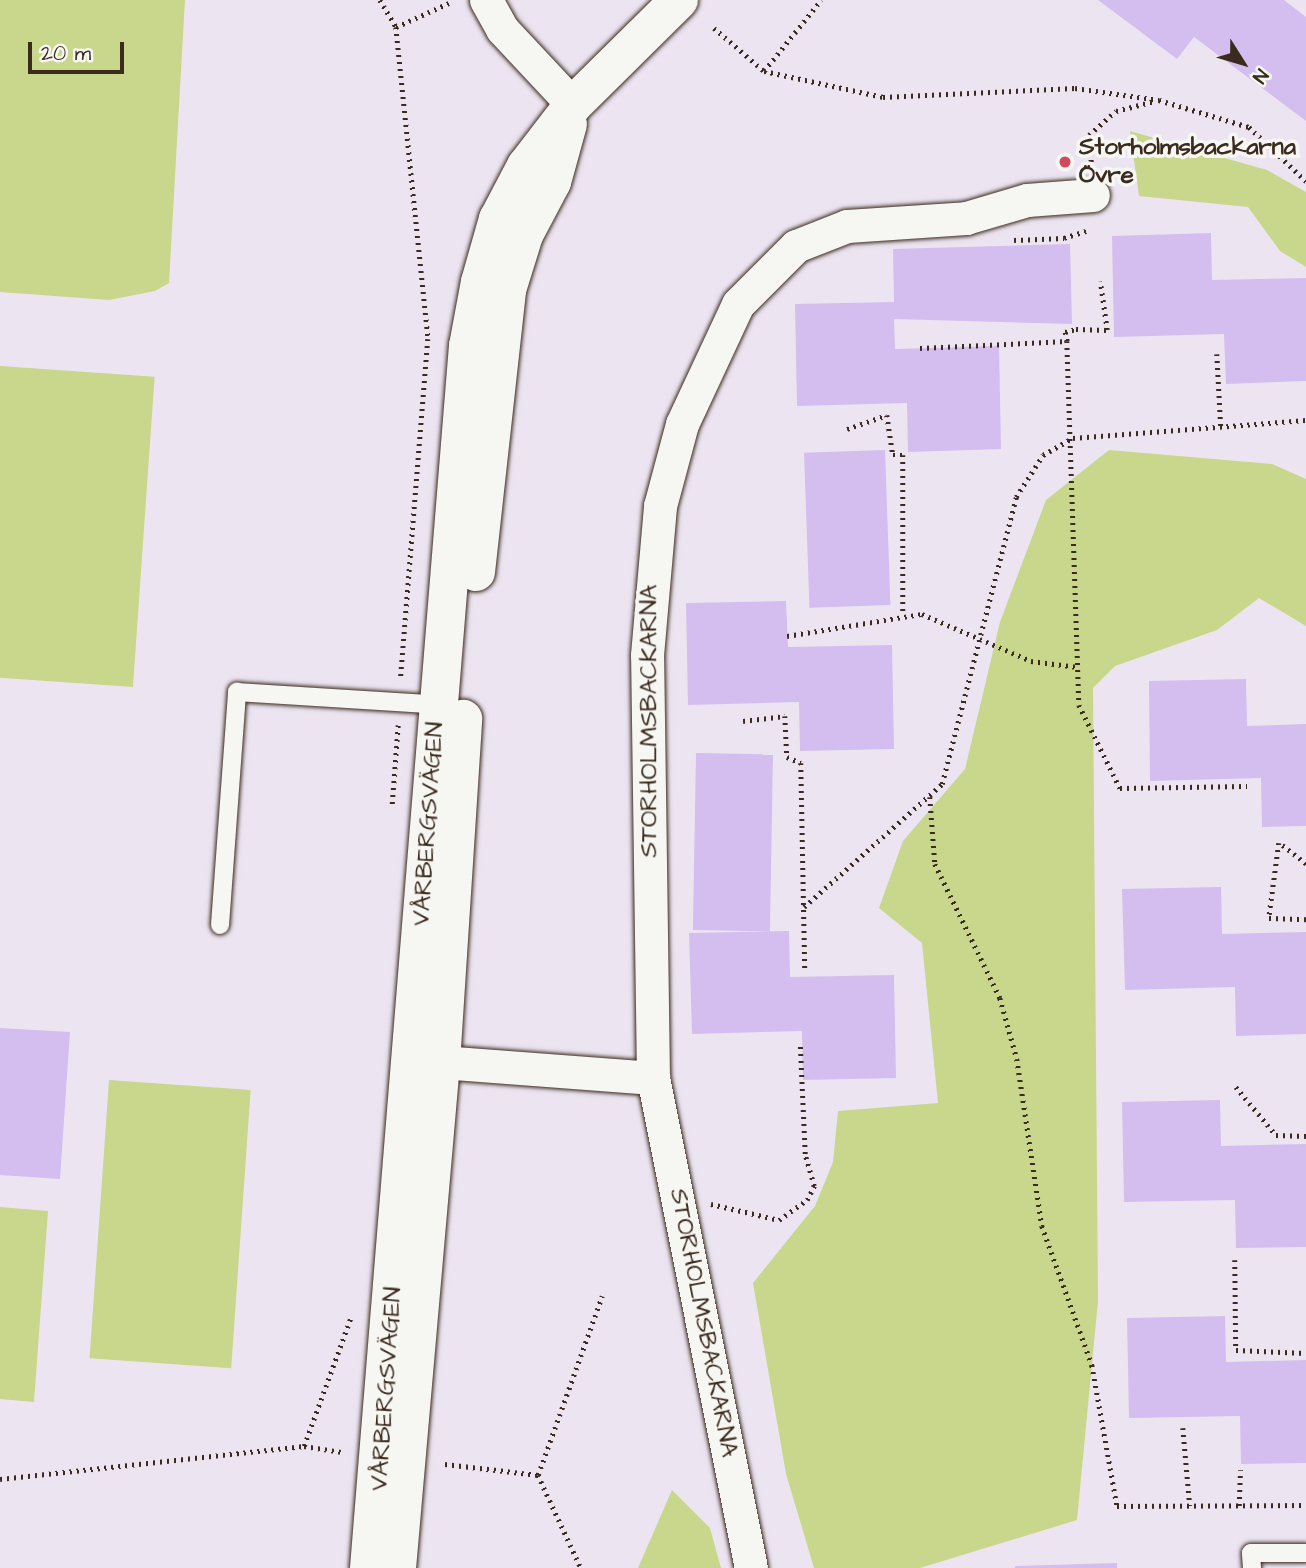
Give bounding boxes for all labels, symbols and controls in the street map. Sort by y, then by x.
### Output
scale bar [32,28,128,72]
north arrow [1208,28,1278,98]
text: 20 m [41,39,91,68]
text: N [1246,63,1275,89]
place label: Storholmsbackarna Övre [1079,134,1296,190]
marker: Storholmsbackarna Övre [1057,154,1073,170]
street label: STORHOLMSBACKARNA [636,585,664,857]
street label: VÅRBERGSVÄGEN [408,721,450,927]
street label: STORHOLMSBACKARNA [663,1186,743,1460]
street label: VÅRBERGSVÄGEN [366,1286,408,1492]

